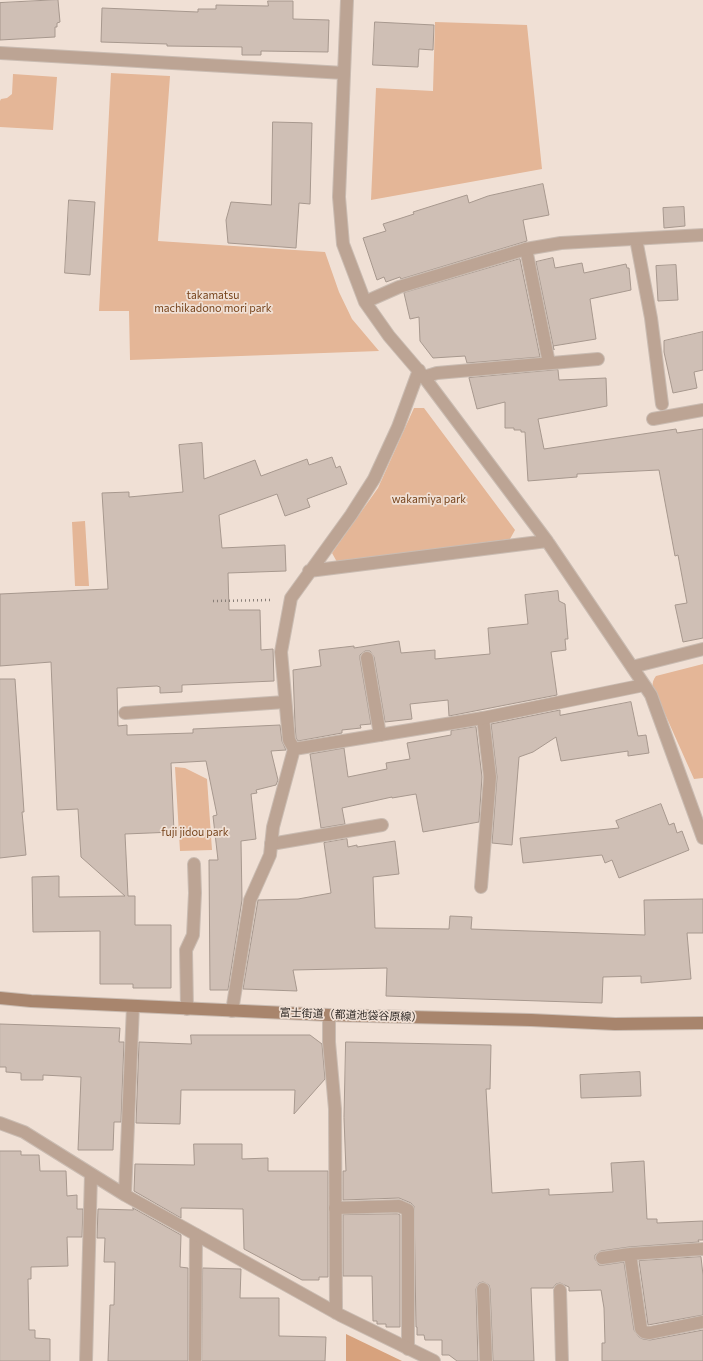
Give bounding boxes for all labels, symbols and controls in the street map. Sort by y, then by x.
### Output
park label: takamatsu machikadono mori park [154,288,272,314]
park label: wakamiya park [392,492,466,506]
park label: fuji jidou park [161,825,229,839]
street label: 富士街道（都道池袋谷原線） [279,1006,423,1024]

